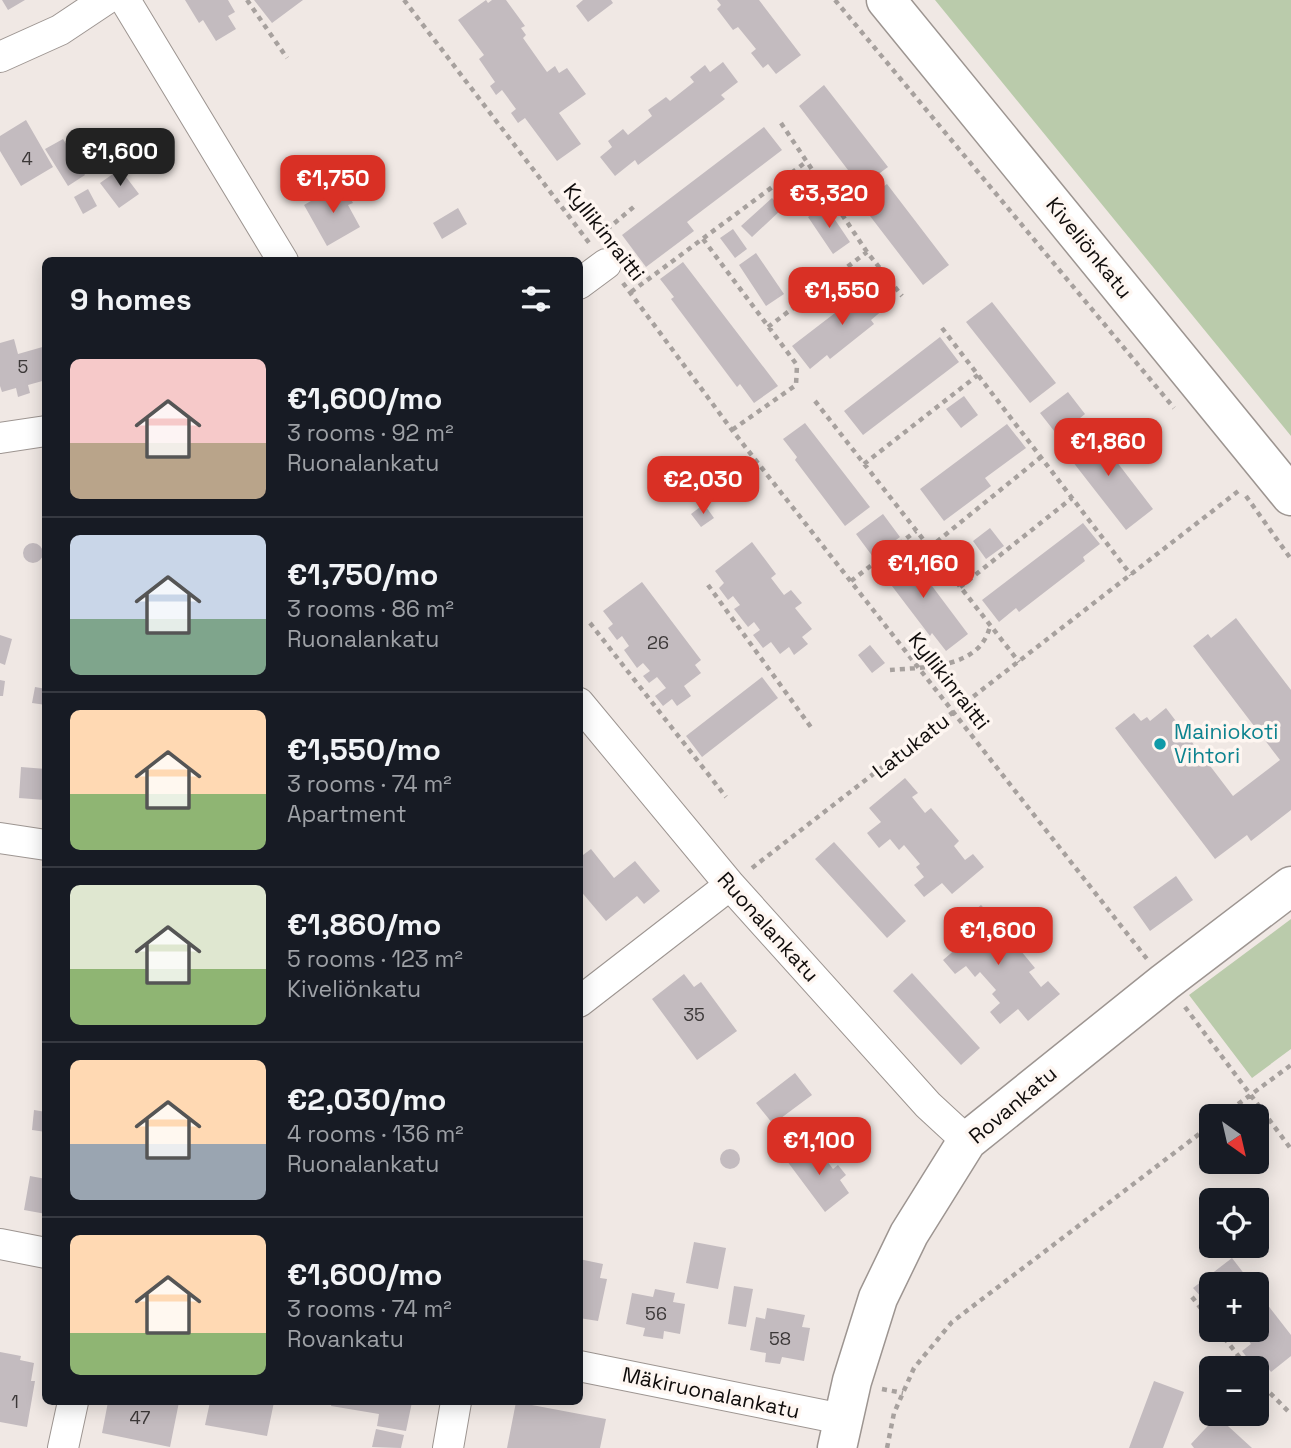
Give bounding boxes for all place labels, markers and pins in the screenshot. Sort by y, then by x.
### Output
pin: €1,600 [63,128,177,188]
pin: €1,750 [276,156,390,215]
pin: €3,320 [772,170,886,230]
pin: €1,550 [785,268,899,327]
pin: €1,860 [1051,419,1165,478]
pin: €2,030 [646,456,760,516]
pin: €1,160 [866,540,980,600]
place label: Mainiokoti Vihtori [1174,718,1279,769]
marker: Mainiokoti Vihtori [1152,736,1168,752]
pin: €1,600 [941,908,1055,967]
pin: €1,100 [762,1118,876,1177]

